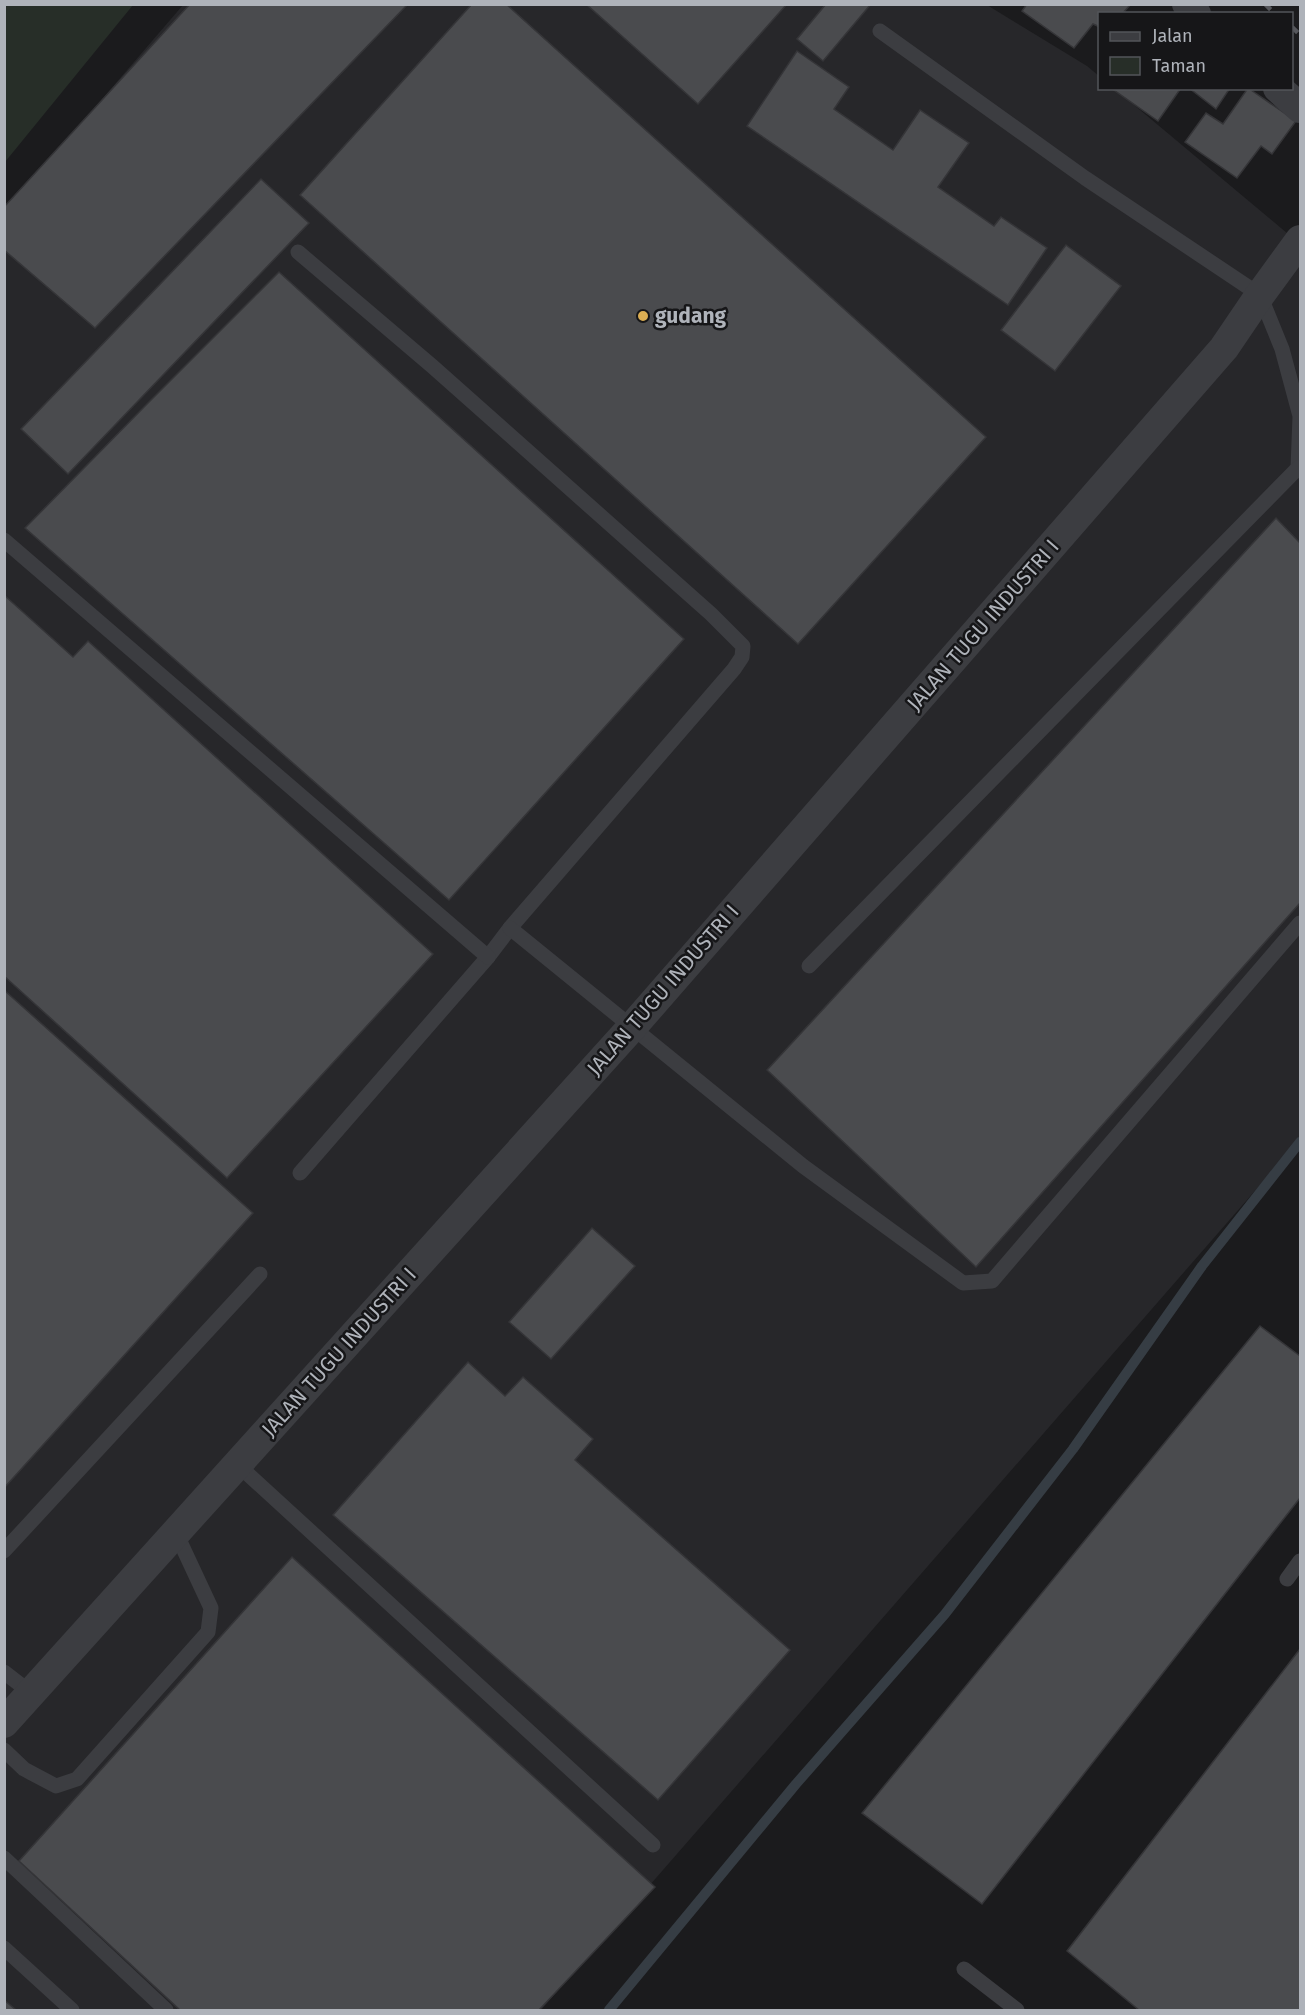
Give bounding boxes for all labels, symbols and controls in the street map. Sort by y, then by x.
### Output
legend [1098,12,1293,90]
text: Jalan [1152,25,1193,47]
text: Taman [1152,55,1206,77]
place label: gudang [655,303,727,329]
marker: gudang [636,309,650,323]
street label: JALAN TUGU INDUSTRI I [901,534,1065,716]
street label: JALAN TUGU INDUSTRI I [581,899,745,1081]
street label: JALAN TUGU INDUSTRI I [256,1262,422,1442]

